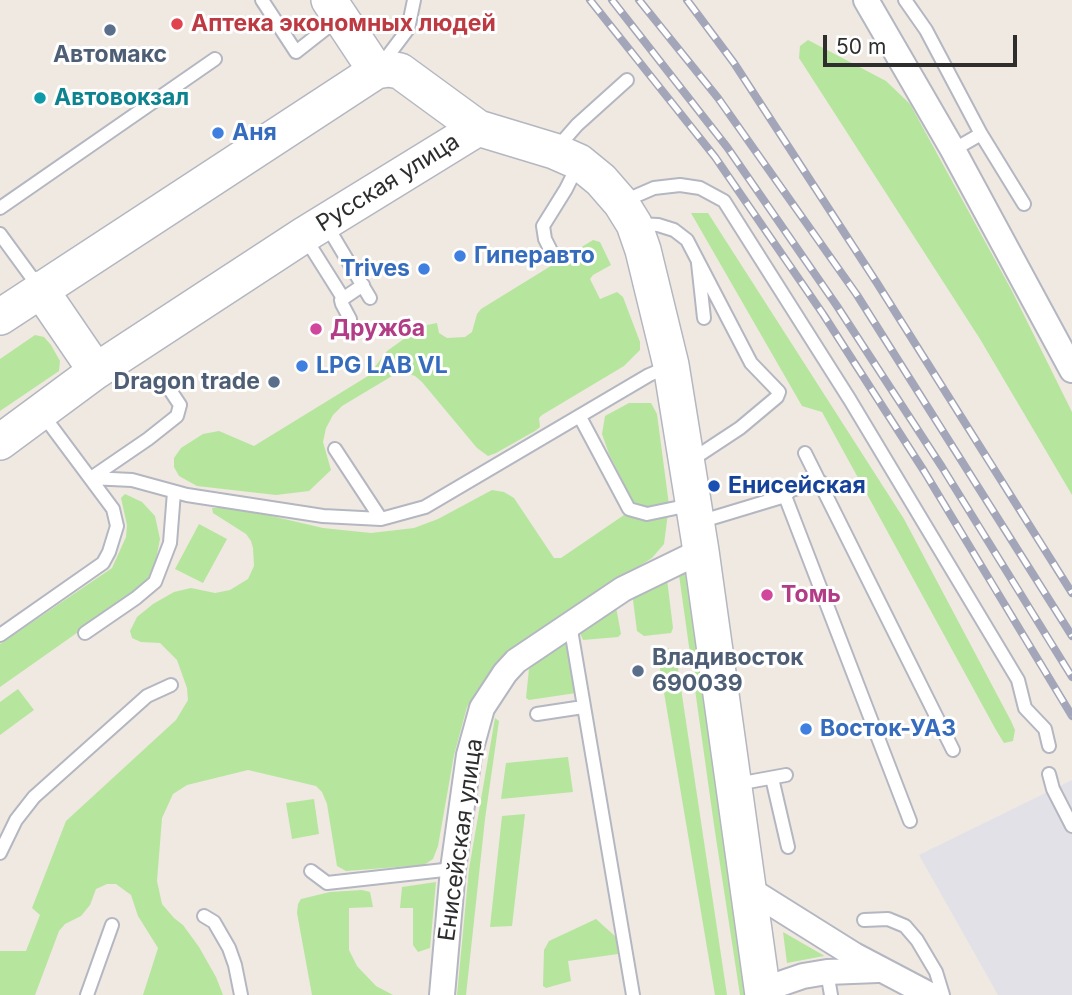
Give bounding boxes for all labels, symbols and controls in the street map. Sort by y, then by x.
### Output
place label: Аптека экономных людей [191,10,496,38]
marker: Аптека экономных людей [169,16,185,32]
scale bar [827,21,1021,65]
marker: Автомакс [102,22,118,38]
text: 50 m [836,34,886,59]
place label: Автомакс [53,41,167,69]
place label: Автовокзал [54,84,189,112]
marker: Автовокзал [32,90,48,106]
place label: Аня [232,119,277,147]
marker: Аня [210,125,226,141]
street label: Русская улица [311,128,465,238]
place label: Гиперавто [474,242,595,270]
marker: Гиперавто [452,248,468,264]
place label: Trives [340,255,410,283]
marker: Trives [416,261,432,277]
place label: Дружба [330,315,425,343]
marker: Дружба [308,321,324,337]
place label: LPG LAB VL [316,352,448,380]
marker: LPG LAB VL [294,358,310,374]
place label: Dragon trade [114,368,260,396]
marker: Dragon trade [266,374,282,390]
place label: Енисейская [728,472,866,500]
marker: Енисейская [706,478,722,494]
place label: Томь [781,581,841,609]
marker: Томь [759,587,775,603]
place label: Владивосток 690039 [652,644,804,698]
marker: Владивосток 690039 [630,663,646,679]
place label: Восток-УАЗ [820,715,956,743]
marker: Восток-УАЗ [798,721,814,737]
street label: Енисейская улица [433,737,489,943]

